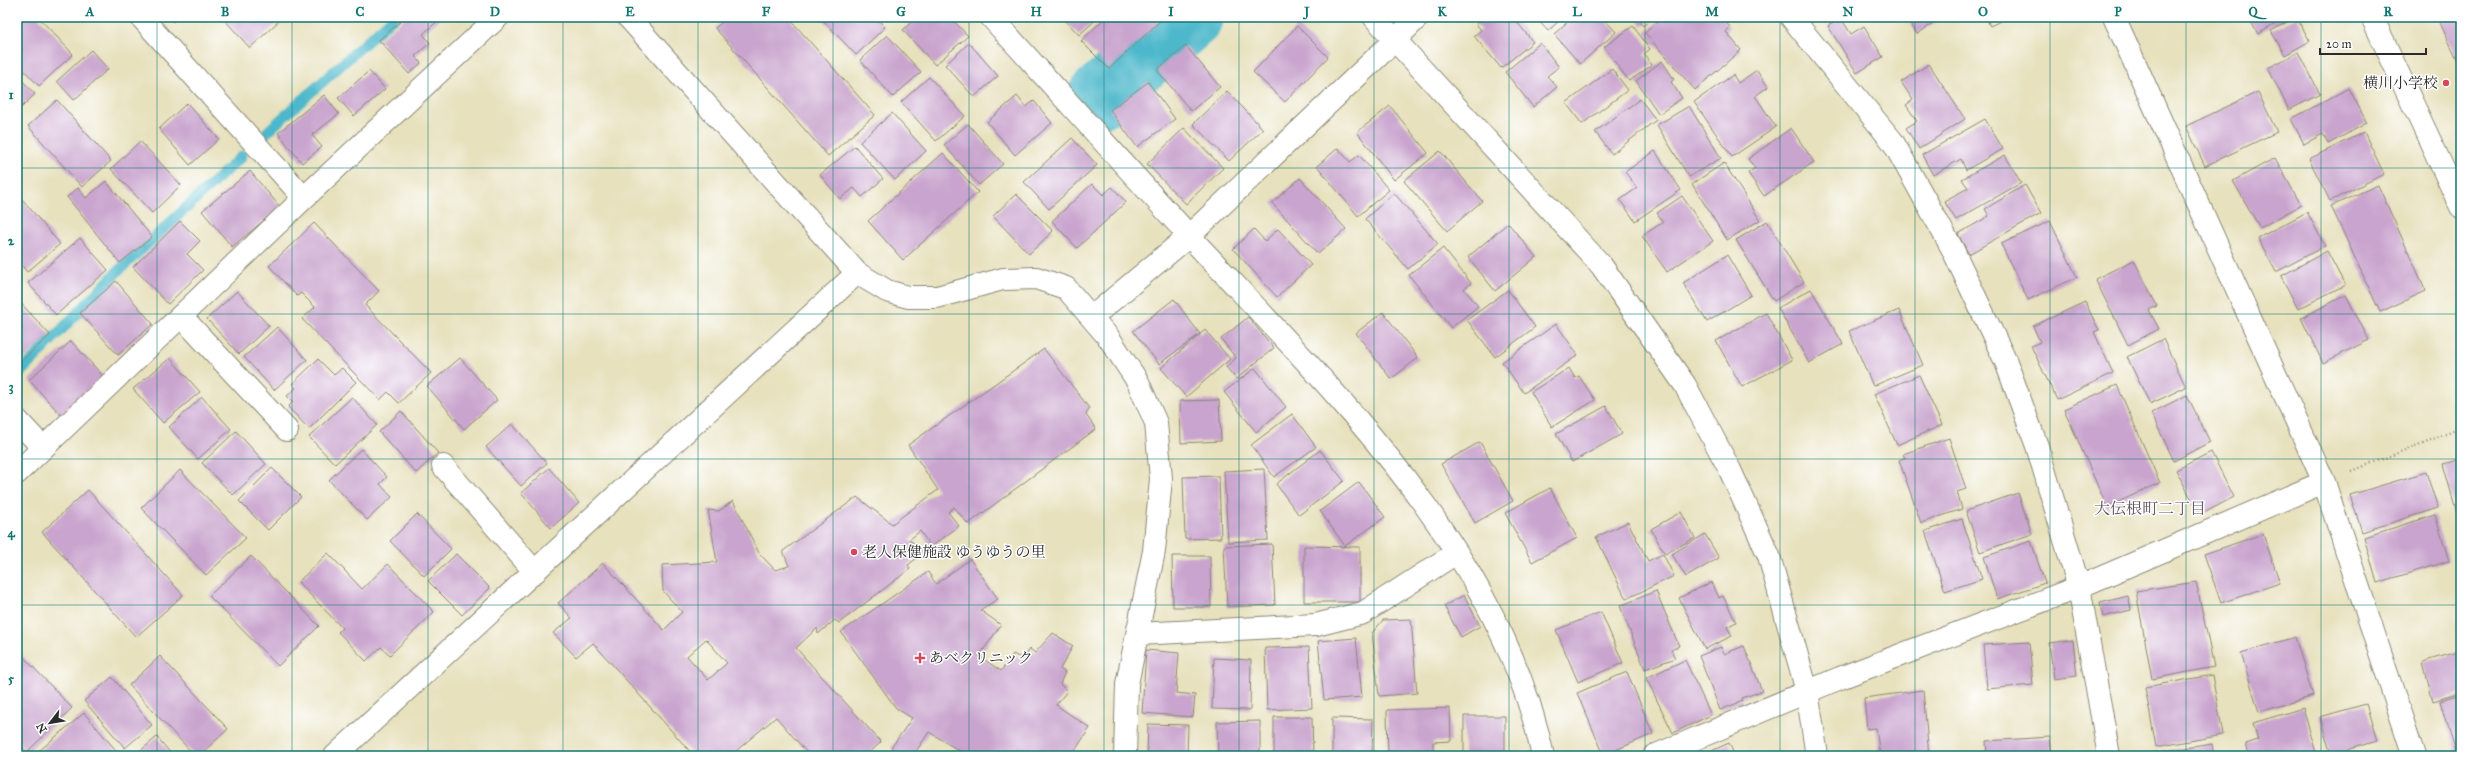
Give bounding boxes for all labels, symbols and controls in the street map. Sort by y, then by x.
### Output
text: A [85,4,95,20]
text: B [221,4,230,20]
text: C [356,4,365,20]
text: D [490,4,500,20]
text: E [625,4,635,20]
text: F [762,4,771,20]
text: G [896,4,906,20]
text: H [1030,4,1042,20]
text: I [1168,4,1174,20]
text: J [1302,4,1310,20]
text: K [1437,4,1447,20]
text: L [1572,4,1582,20]
text: M [1705,4,1719,20]
text: N [1842,4,1854,20]
text: O [1978,4,1988,20]
text: P [2114,4,2122,20]
text: Q [2248,4,2267,20]
text: R [2383,4,2393,20]
scale bar [2320,30,2426,56]
text: 20 m [2326,37,2352,51]
place label: 横川小学校 [2363,74,2438,92]
marker: 横川小学校 [2441,78,2451,88]
text: 1 [8,87,14,103]
text: 2 [8,233,15,249]
text: 3 [8,379,14,395]
district label: 大伝根町二丁目 [2094,499,2206,518]
text: 4 [7,525,15,541]
place label: 老人保健施設 ゆうゆうの里 [862,543,1045,561]
marker: 老人保健施設 ゆうゆうの里 [849,547,859,557]
place label: あべクリニック [929,649,1033,667]
marker: あべクリニック [914,652,926,664]
text: 5 [8,671,15,687]
north arrow [30,703,70,743]
text: N [34,720,50,735]

